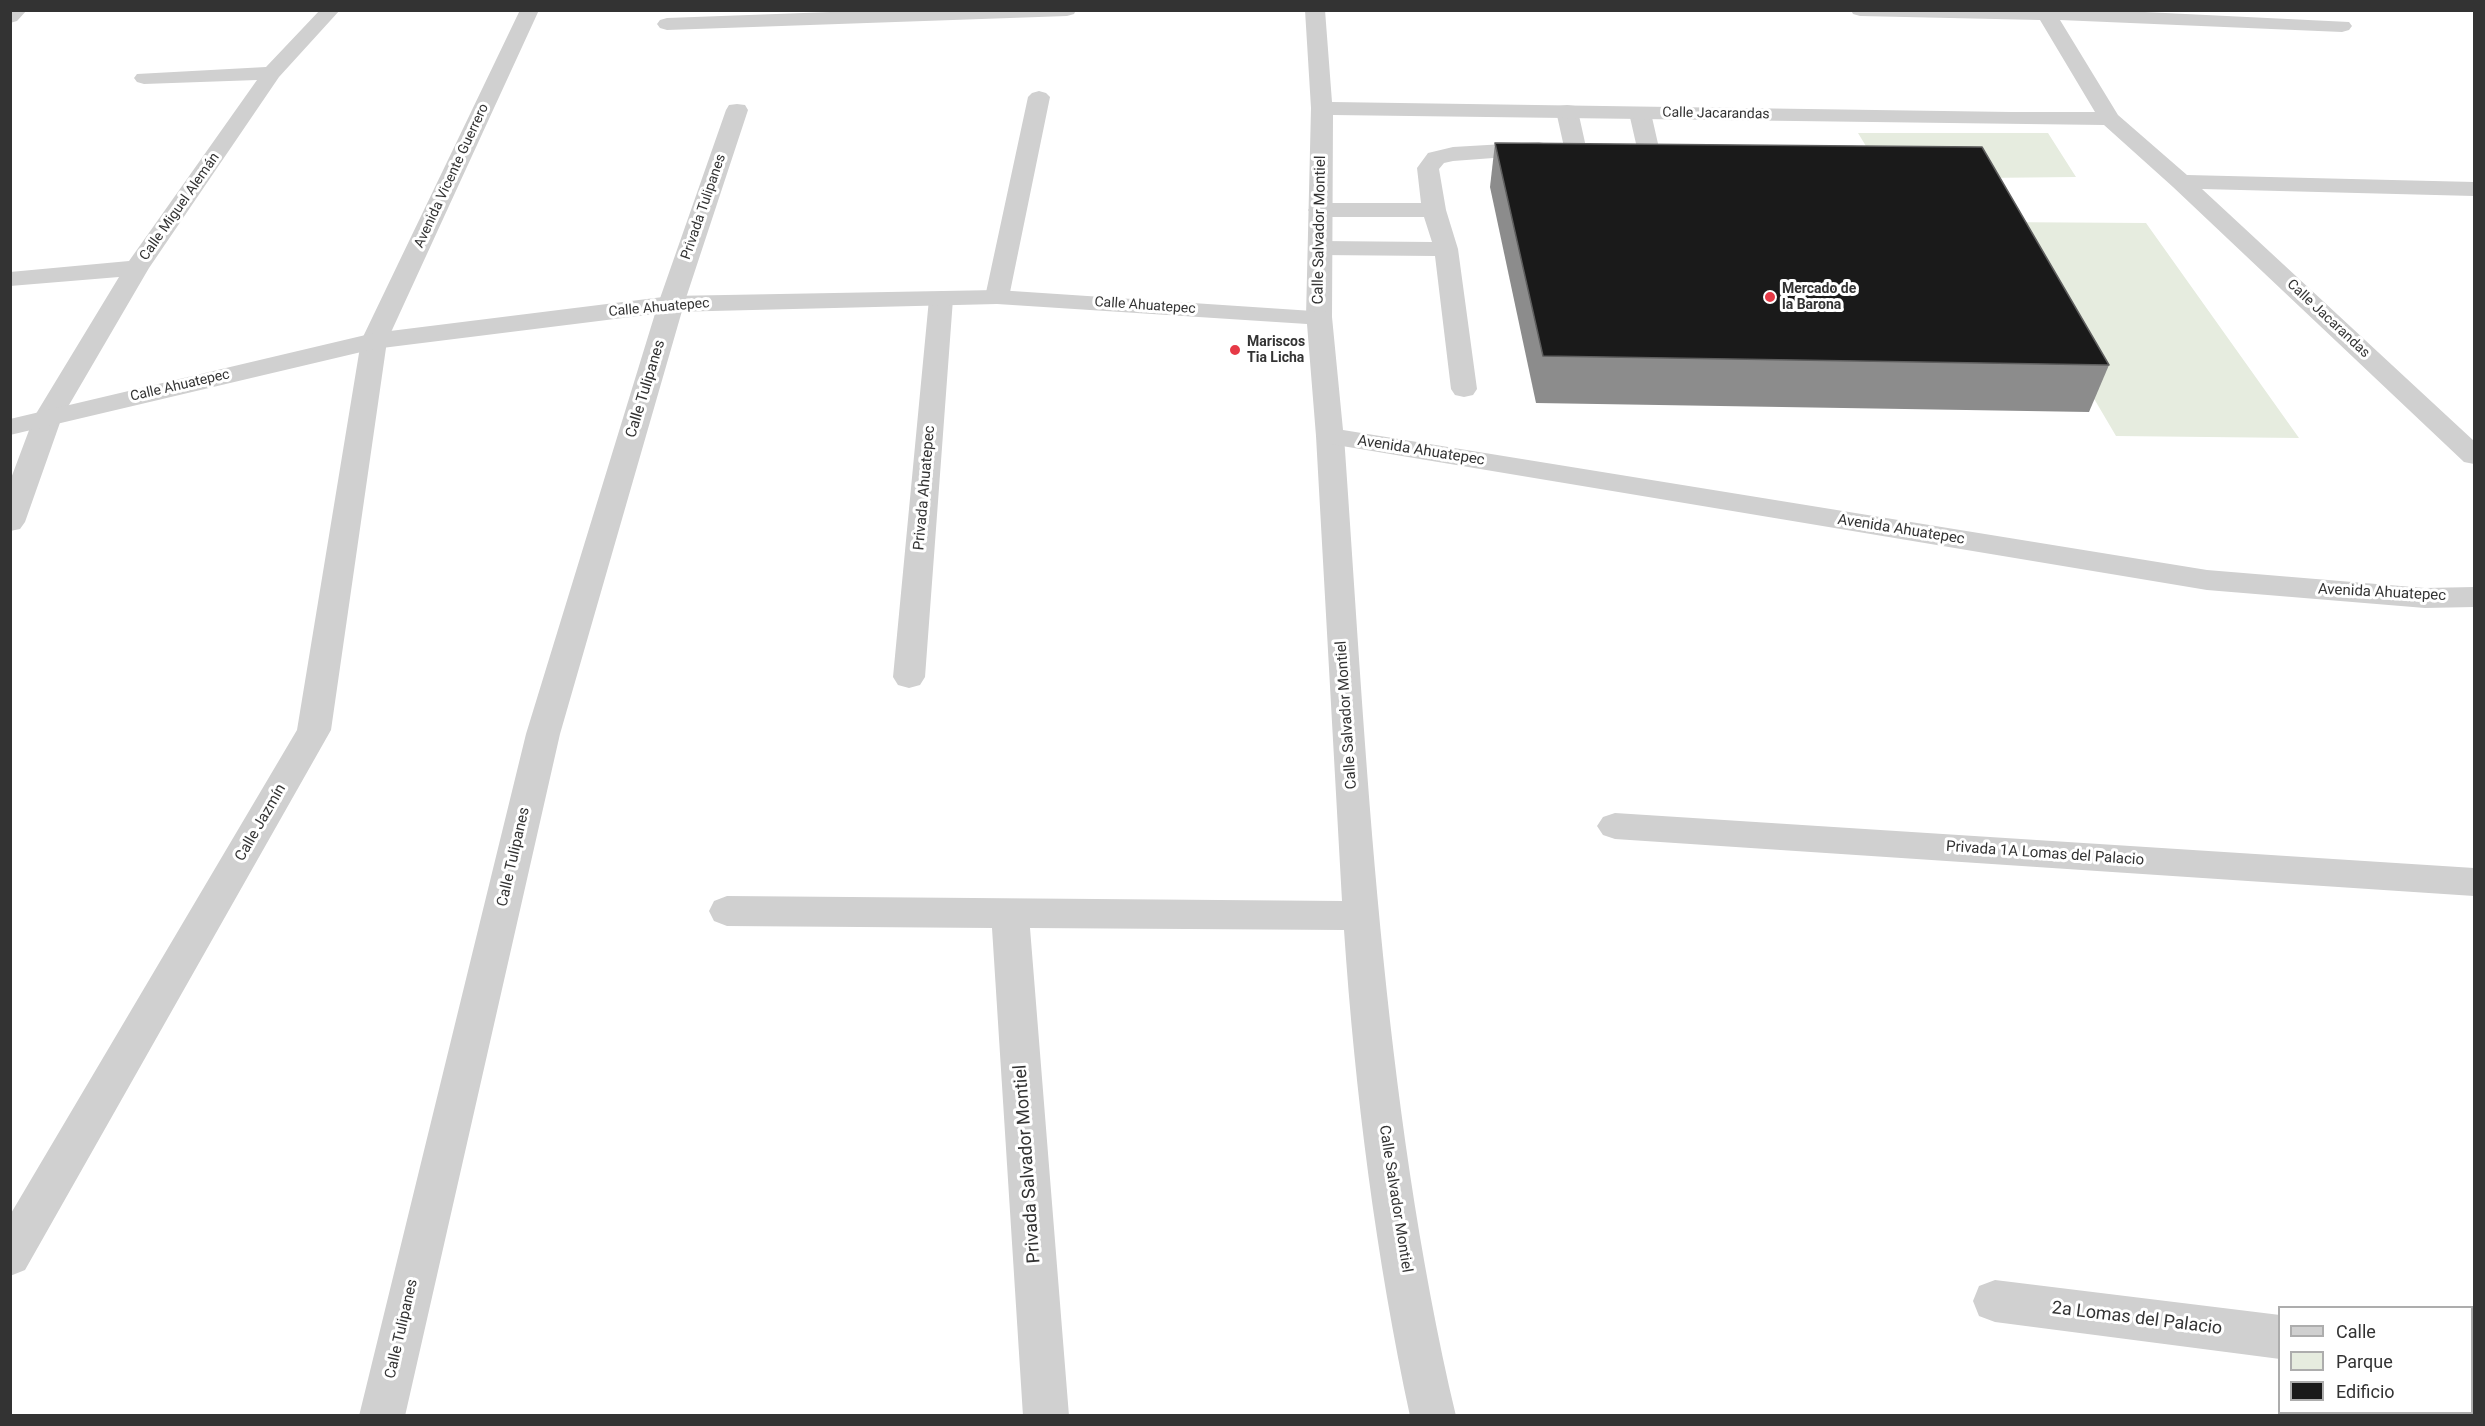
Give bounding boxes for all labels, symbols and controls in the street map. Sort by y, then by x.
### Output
street label: Avenida Vicente Guerrero [411,101,493,251]
street label: Calle Jacarandas [1662,105,1770,123]
street label: Calle Miguel Alemán [137,150,223,264]
street label: Privada Tulipanes [678,152,730,262]
street label: Calle Salvador Montiel [1310,155,1330,305]
street label: Calle Jacarandas [2283,276,2373,362]
place label: Mercado de la Barona [1782,281,1856,314]
marker: Mercado de la Barona [1763,290,1777,304]
street label: Calle Ahuatepec [1094,294,1196,318]
street label: Calle Ahuatepec [608,295,710,321]
place label: Mariscos Tia Licha [1247,334,1305,366]
street label: Calle Tulipanes [623,338,669,440]
marker: Mariscos Tia Licha [1228,343,1242,357]
street label: Calle Ahuatepec [129,366,231,406]
street label: Privada Ahuatepec [911,425,939,551]
street label: Avenida Ahuatepec [1356,432,1486,470]
street label: Avenida Ahuatepec [1836,511,1966,549]
street label: Avenida Ahuatepec [2317,581,2447,605]
street label: Calle Salvador Montiel [1333,640,1361,790]
street label: Calle Jazmín [232,781,290,865]
street label: Calle Tulipanes [494,806,534,908]
street label: Privada 1A Lomas del Palacio [1945,838,2145,870]
street label: Privada Salvador Montiel [1010,1064,1046,1264]
street label: Calle Salvador Montiel [1374,1124,1416,1274]
street label: Calle Tulipanes [382,1278,422,1380]
street label: 2a Lomas del Palacio [2051,1298,2223,1340]
legend [2278,1306,2473,1414]
text: Calle [2336,1321,2376,1342]
text: Parque [2336,1351,2393,1372]
text: Edificio [2336,1381,2395,1402]

